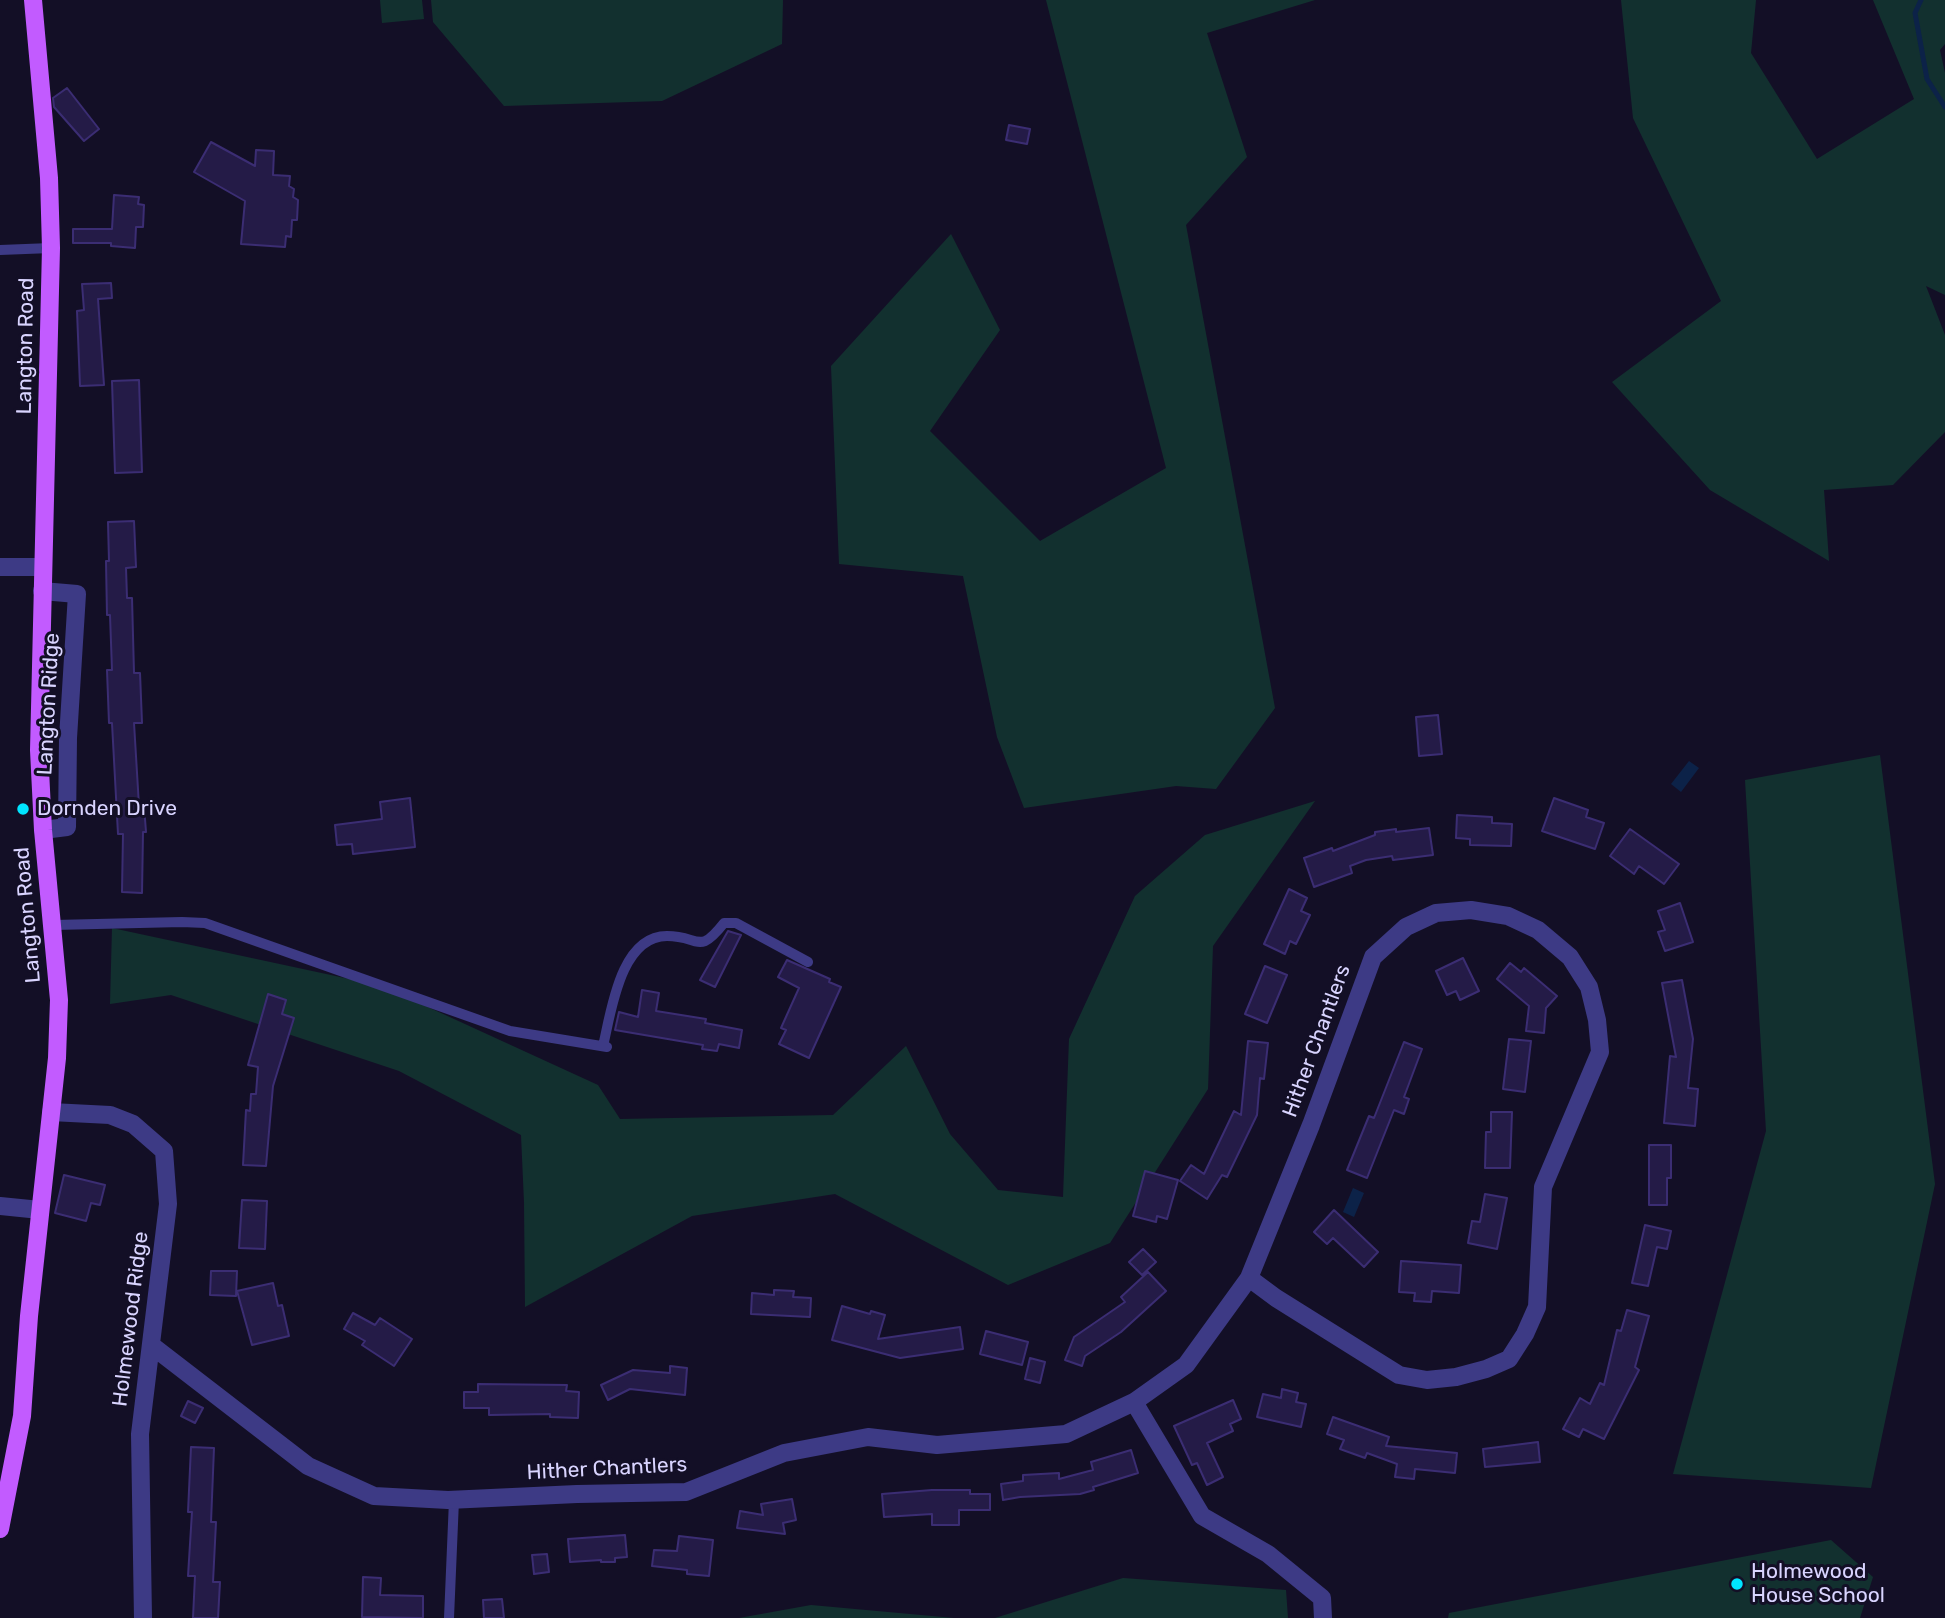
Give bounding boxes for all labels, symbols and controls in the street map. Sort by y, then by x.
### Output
street label: Langton Road [12,278,40,414]
street label: Langton Ridge [33,632,65,776]
place label: Dornden Drive [37,796,177,822]
marker: Dornden Drive [15,801,31,817]
street label: Langton Road [9,846,47,984]
street label: Hither Chantlers [1278,961,1356,1121]
street label: Holmewood Ridge [108,1230,154,1408]
street label: Hither Chantlers [526,1452,688,1486]
place label: Holmewood House School [1751,1559,1885,1609]
marker: Holmewood House School [1729,1576,1745,1592]

